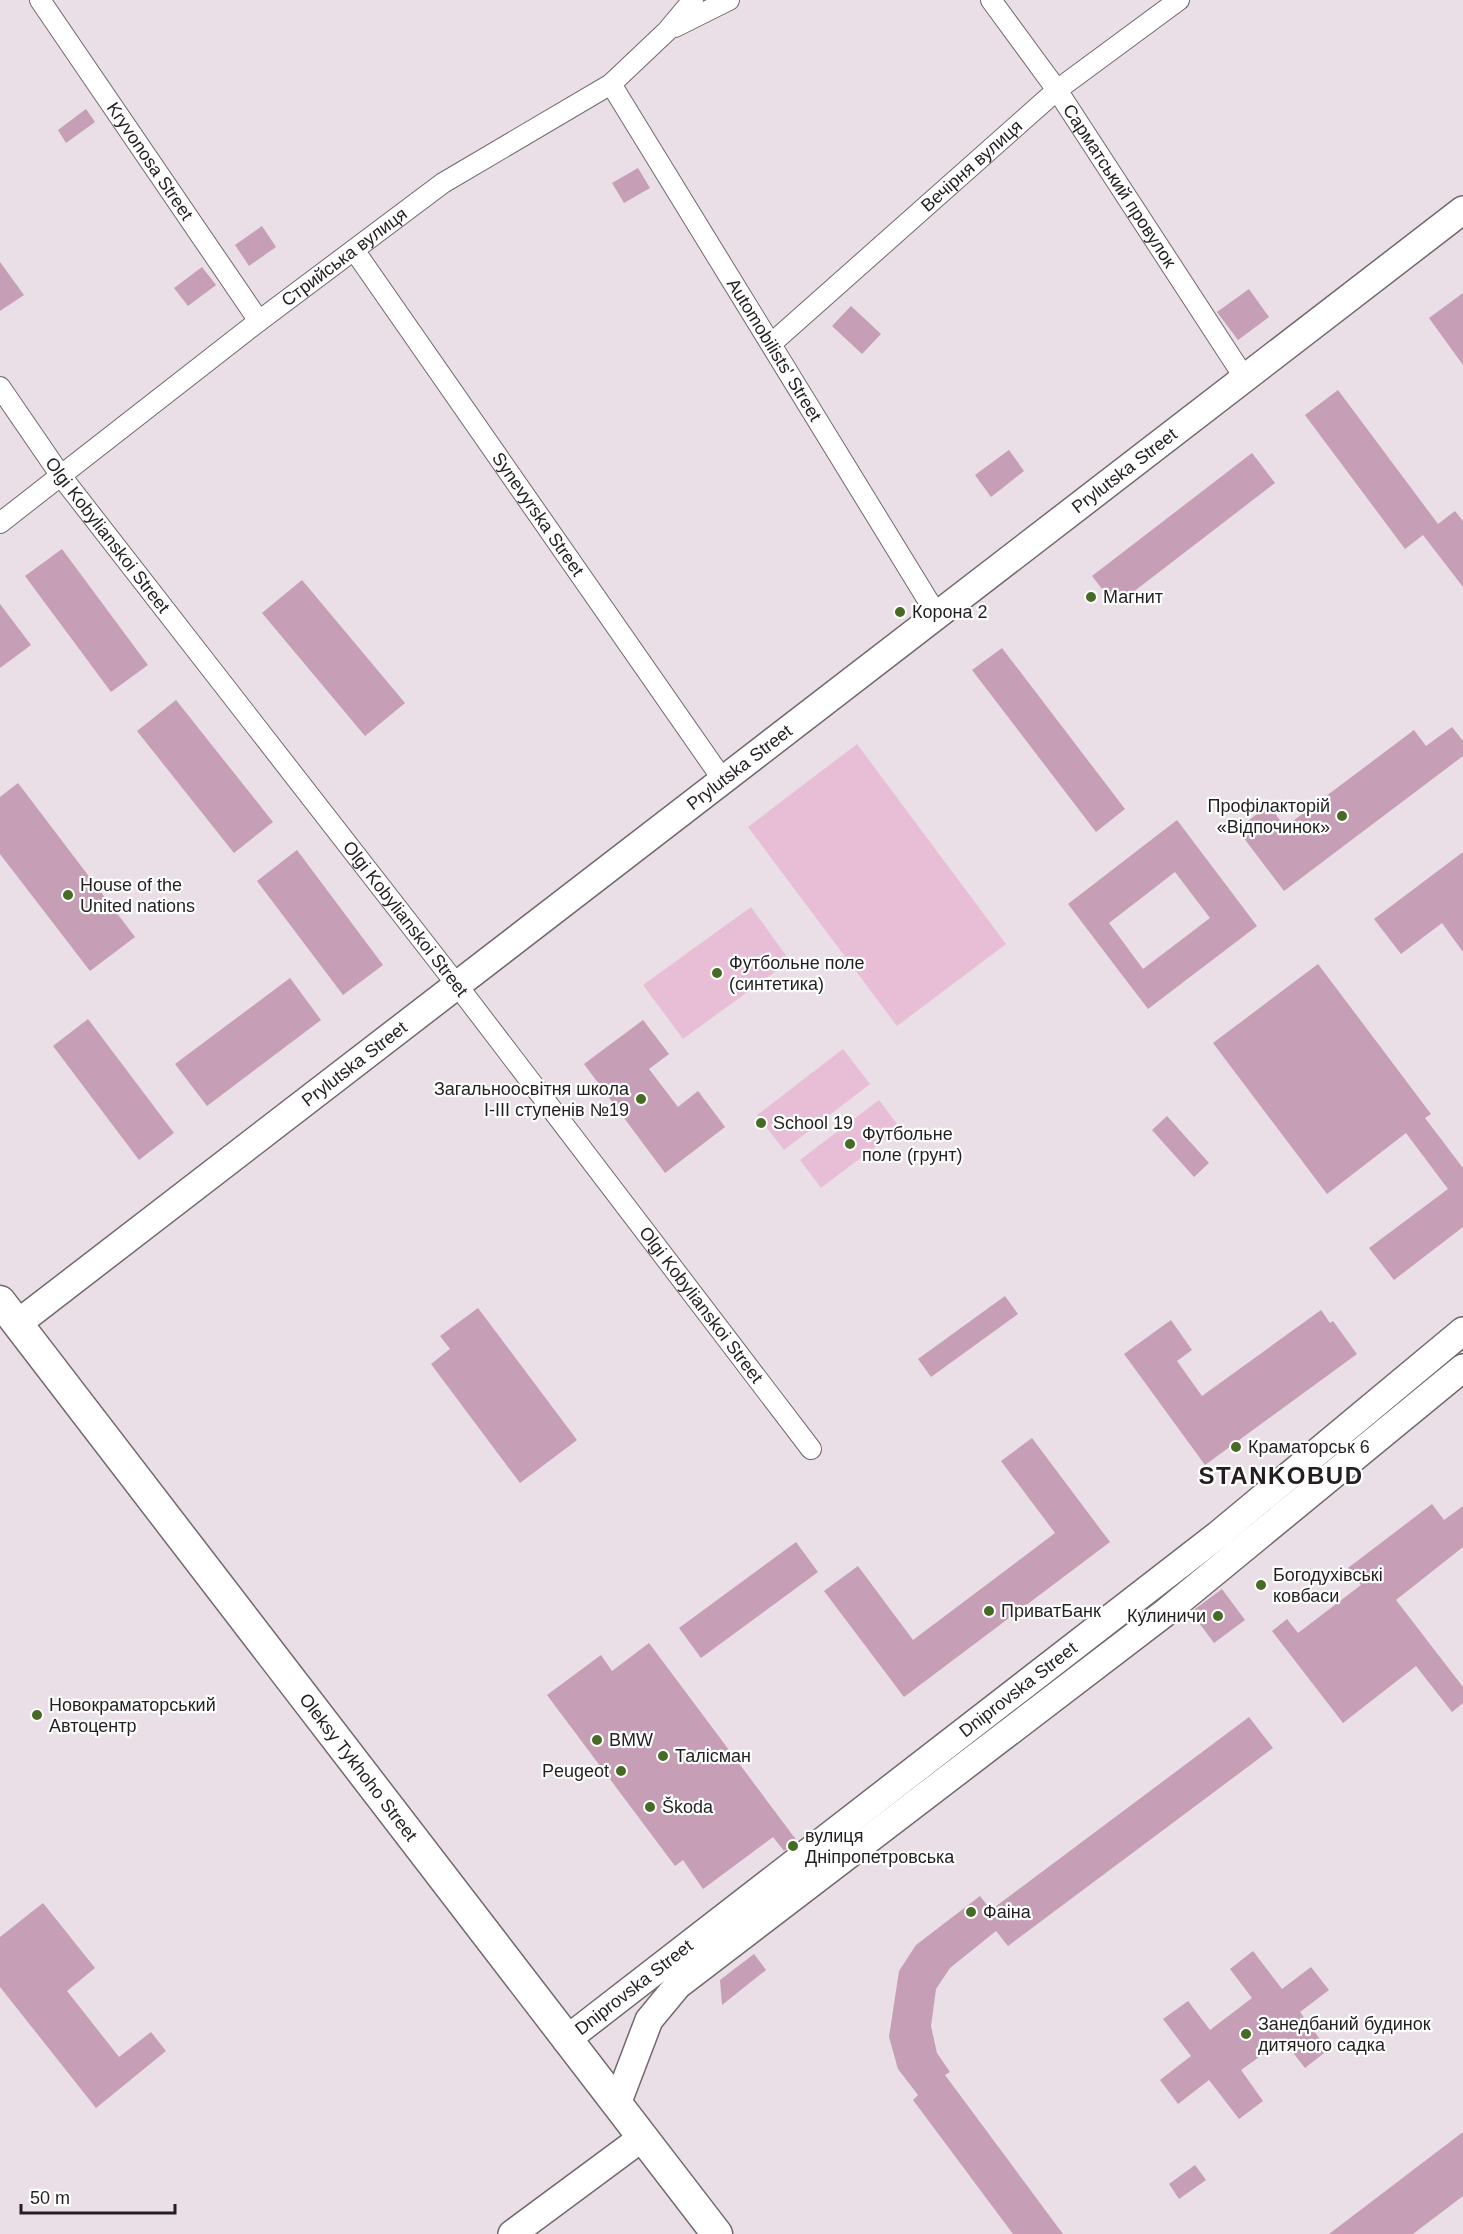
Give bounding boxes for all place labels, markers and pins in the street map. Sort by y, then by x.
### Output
place label: Магнит [1103,587,1163,607]
marker: Магнит [1084,590,1098,604]
place label: Корона 2 [912,602,987,622]
marker: Корона 2 [893,605,907,619]
place label: Профілакторій «Відпочинок» [1208,796,1330,837]
marker: Профілакторій «Відпочинок» [1335,809,1349,823]
place label: House of the United nations [80,875,195,916]
marker: House of the United nations [61,888,75,902]
place label: Футбольне поле (синтетика) [729,953,865,994]
marker: Футбольне поле (синтетика) [710,966,724,980]
place label: Загальноосвітня школа І-ІІІ ступенів №19 [434,1079,630,1120]
marker: Загальноосвітня школа І-ІІІ ступенів №19 [634,1092,648,1106]
place label: School 19 [773,1113,853,1133]
marker: School 19 [754,1116,768,1130]
place label: Футбольне поле (грунт) [862,1124,962,1165]
marker: Футбольне поле (грунт) [843,1137,857,1151]
place label: Краматорськ 6 [1248,1437,1370,1457]
marker: Краматорськ 6 [1229,1440,1243,1454]
place label: Богодухівські ковбаси [1273,1565,1383,1606]
marker: Богодухівські ковбаси [1254,1578,1268,1592]
place label: ПриватБанк [1001,1601,1101,1621]
marker: ПриватБанк [982,1604,996,1618]
place label: Кулиничи [1127,1606,1206,1626]
marker: Кулиничи [1211,1609,1225,1623]
place label: Новокраматорський Автоцентр [49,1695,216,1736]
marker: Новокраматорський Автоцентр [30,1708,44,1722]
place label: BMW [609,1730,653,1750]
marker: BMW [590,1733,604,1747]
place label: Талісман [675,1746,751,1766]
marker: Талісман [656,1749,670,1763]
place label: Peugeot [542,1761,609,1781]
marker: Peugeot [614,1764,628,1778]
place label: Škoda [662,1796,714,1817]
marker: Škoda [643,1800,657,1814]
place label: вулиця Дніпропетровська [805,1826,955,1867]
marker: вулиця Дніпропетровська [786,1839,800,1853]
place label: Фаіна [983,1902,1032,1922]
marker: Фаіна [964,1905,978,1919]
place label: Занедбаний будинок дитячого садка [1258,2014,1431,2055]
marker: Занедбаний будинок дитячого садка [1239,2027,1253,2041]

